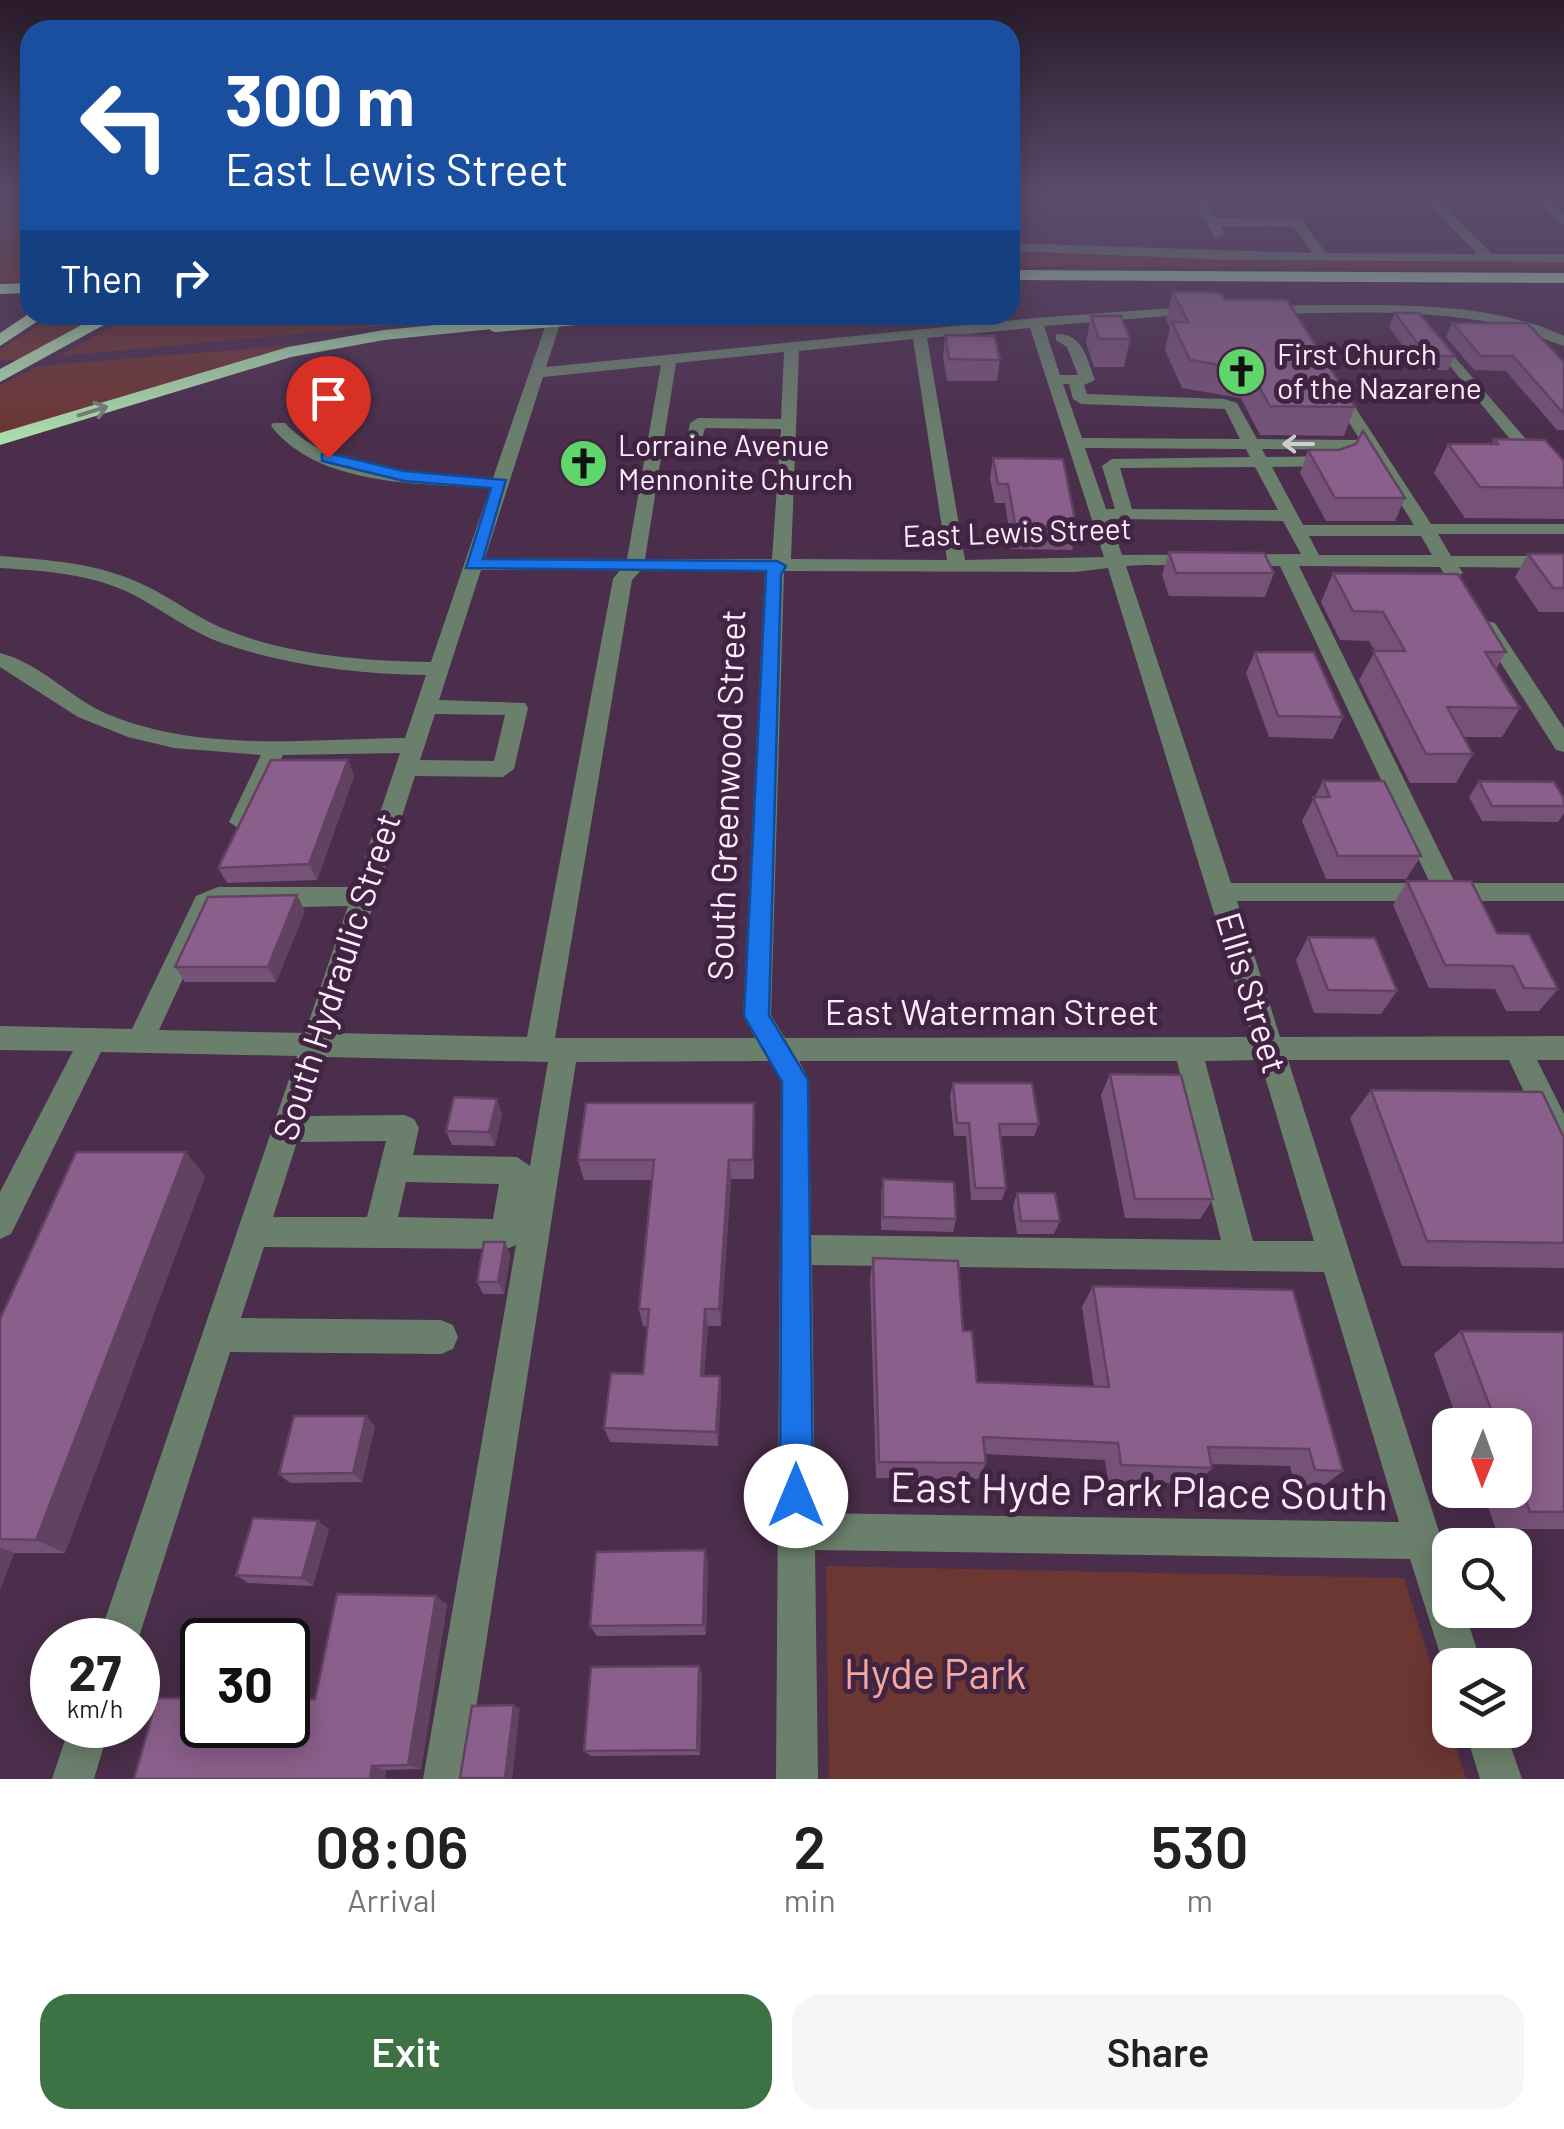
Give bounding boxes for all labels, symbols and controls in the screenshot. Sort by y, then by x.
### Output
text: 300 m [225,56,415,140]
icon: left [60,60,190,190]
text: East Lewis Street [225,141,569,195]
icon: right [163,250,218,305]
text: Then [60,255,143,301]
place label: First Church of the Nazarene [1277,335,1482,405]
church icon: First Church of the Nazarene [1216,346,1268,398]
pin [286,356,371,459]
icon: arrive [301,371,356,426]
one-way arrow [77,401,109,419]
place label: Lorraine Avenue Mennonite Church [618,426,853,496]
one-way arrow [1283,434,1316,454]
church icon: Lorraine Avenue Mennonite Church [557,437,609,489]
street label: East Lewis Street [902,509,1132,553]
street label: South Greenwood Street [698,609,752,981]
street label: South Hydraulic Street [262,808,408,1145]
street label: Ellis Street [1209,907,1297,1078]
street label: East Waterman Street [825,990,1159,1032]
north arrow [1432,1408,1532,1508]
map controls [1432,1408,1532,1748]
position arrow [744,1444,848,1548]
street label: East Hyde Park Place South [890,1460,1388,1519]
button: search [1432,1528,1532,1628]
speed limit sign: 30 [180,1618,310,1748]
text: 27 [69,1641,121,1701]
park label: Hyde Park [844,1647,1026,1698]
button: layers [1432,1648,1532,1748]
text: km/h [67,1693,123,1723]
text: 08:06 [315,1809,468,1881]
text: 2 [793,1809,826,1881]
text: 530 [1151,1809,1249,1881]
text: Arrival [347,1880,437,1918]
text: min [784,1880,836,1918]
text: m [1187,1880,1213,1918]
button: Exit [40,1994,772,2109]
button: Share [792,1994,1524,2109]

